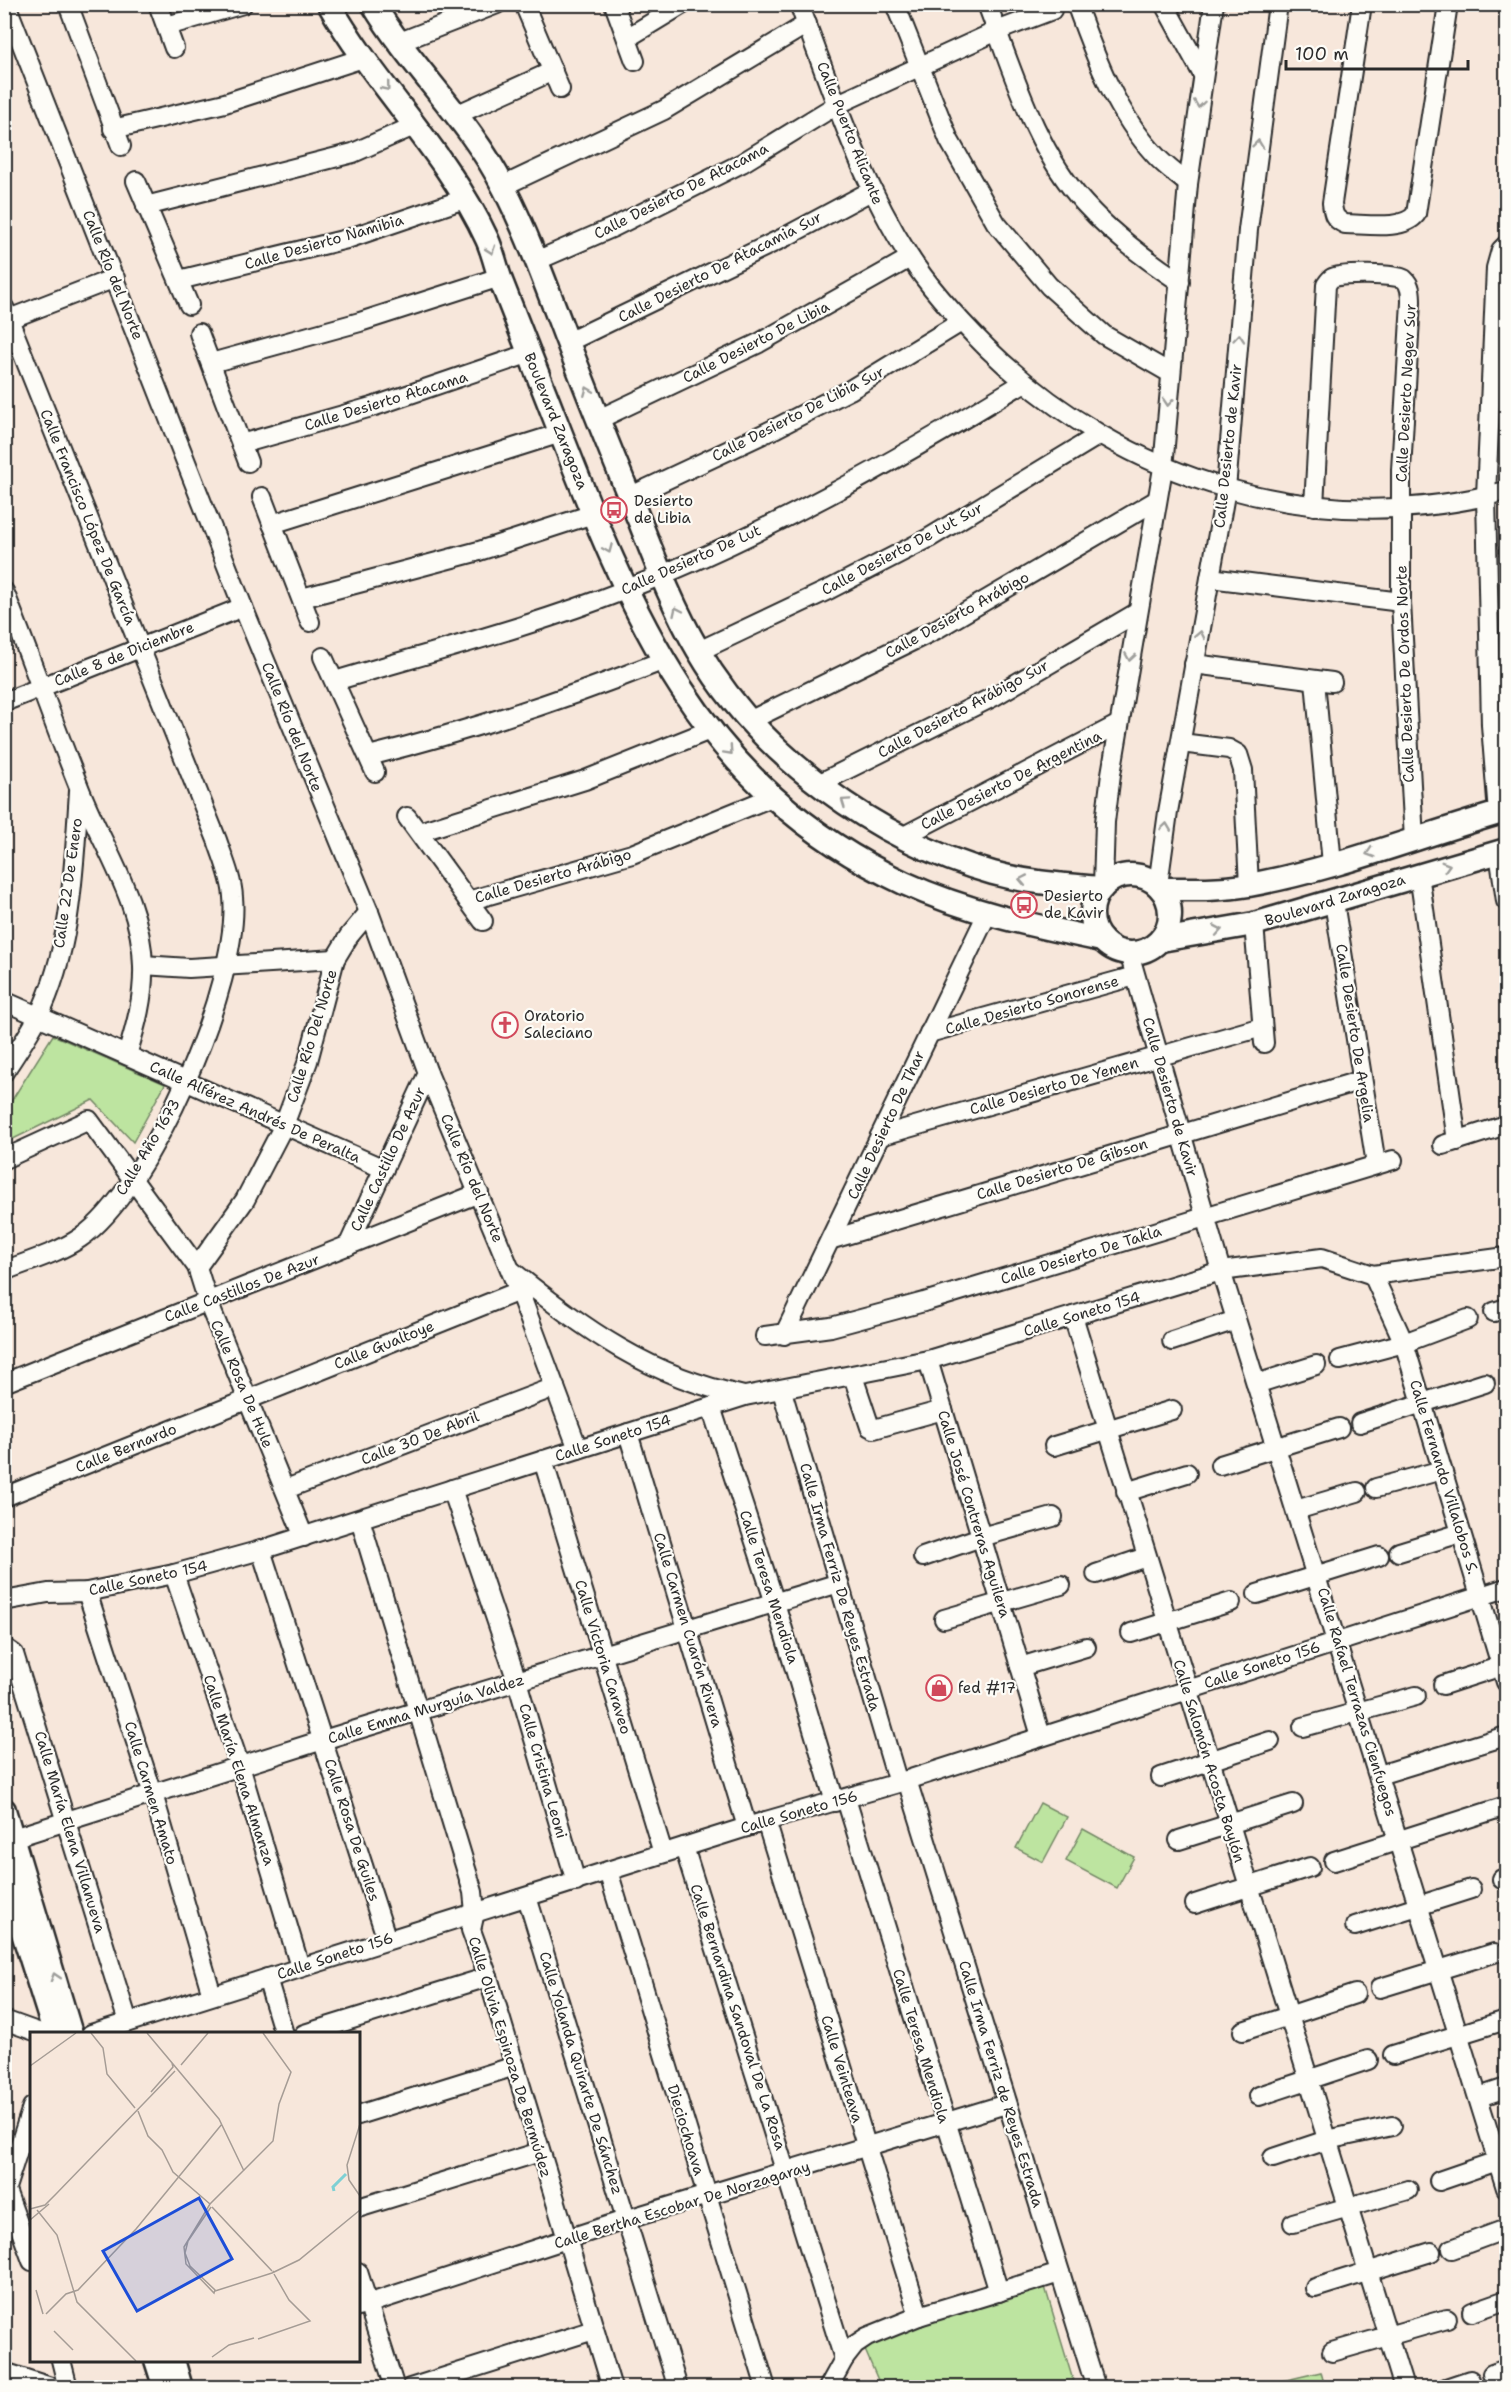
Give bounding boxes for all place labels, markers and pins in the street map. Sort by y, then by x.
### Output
place label: Desierto de Libia [634,491,693,528]
bus stop icon: Desierto de Libia [599,495,629,525]
place label: Desierto de Kavir [1044,886,1104,923]
bus stop icon: Desierto de Kavir [1009,890,1039,920]
place label: Oratorio Saleciano [524,1006,593,1043]
church icon: Oratorio Saleciano [490,1010,520,1040]
shop icon: fed #17 [924,1673,954,1703]
place label: fed #17 [958,1678,1016,1698]

